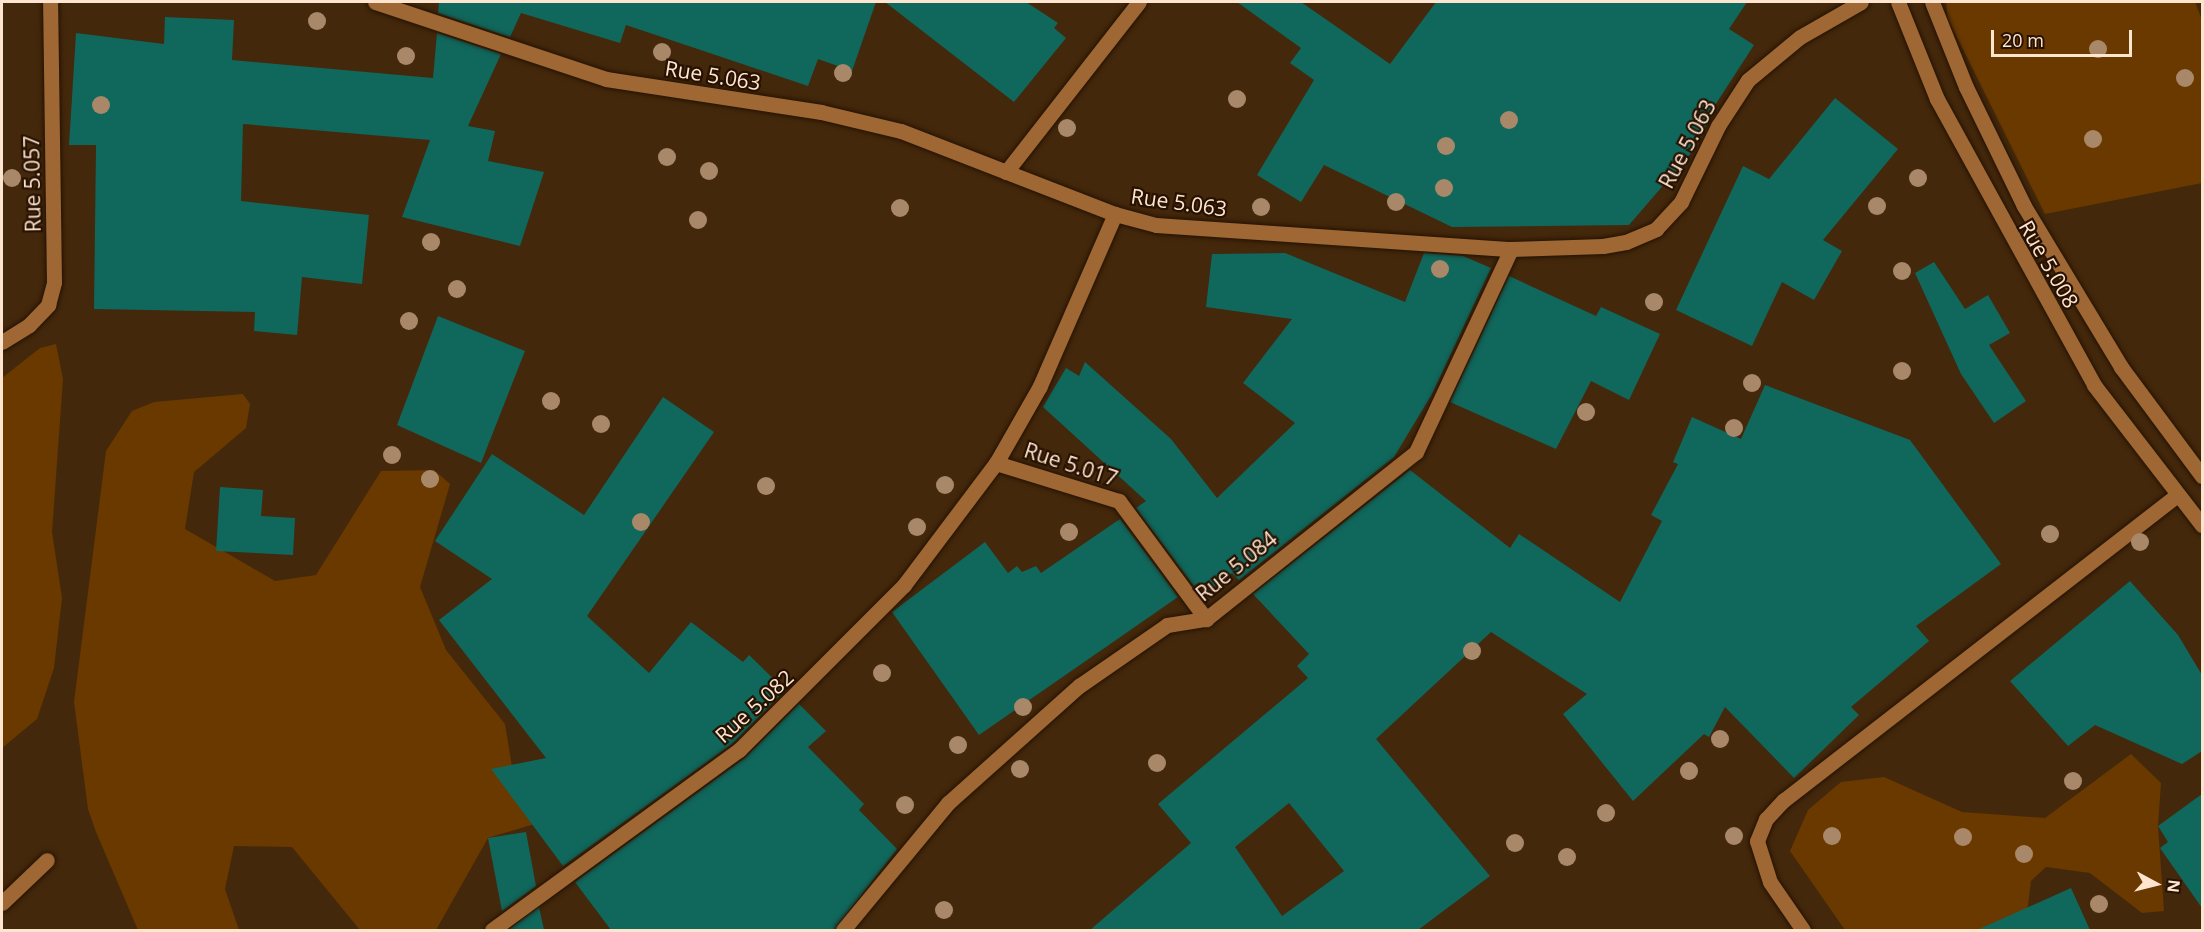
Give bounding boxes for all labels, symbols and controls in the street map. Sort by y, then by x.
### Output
scale bar [1994,18,2135,56]
text: 20 m [2002,28,2044,52]
street label: Rue 5.063 [663,55,763,95]
street label: Rue 5.063 [1653,95,1721,193]
street label: Rue 5.057 [19,135,45,233]
street label: Rue 5.063 [1129,183,1229,221]
street label: Rue 5.008 [2014,216,2084,312]
street label: Rue 5.017 [1021,437,1121,491]
street label: Rue 5.084 [1191,526,1281,606]
street label: Rue 5.082 [710,664,798,748]
north arrow [2126,854,2186,914]
text: N [2162,878,2186,894]

